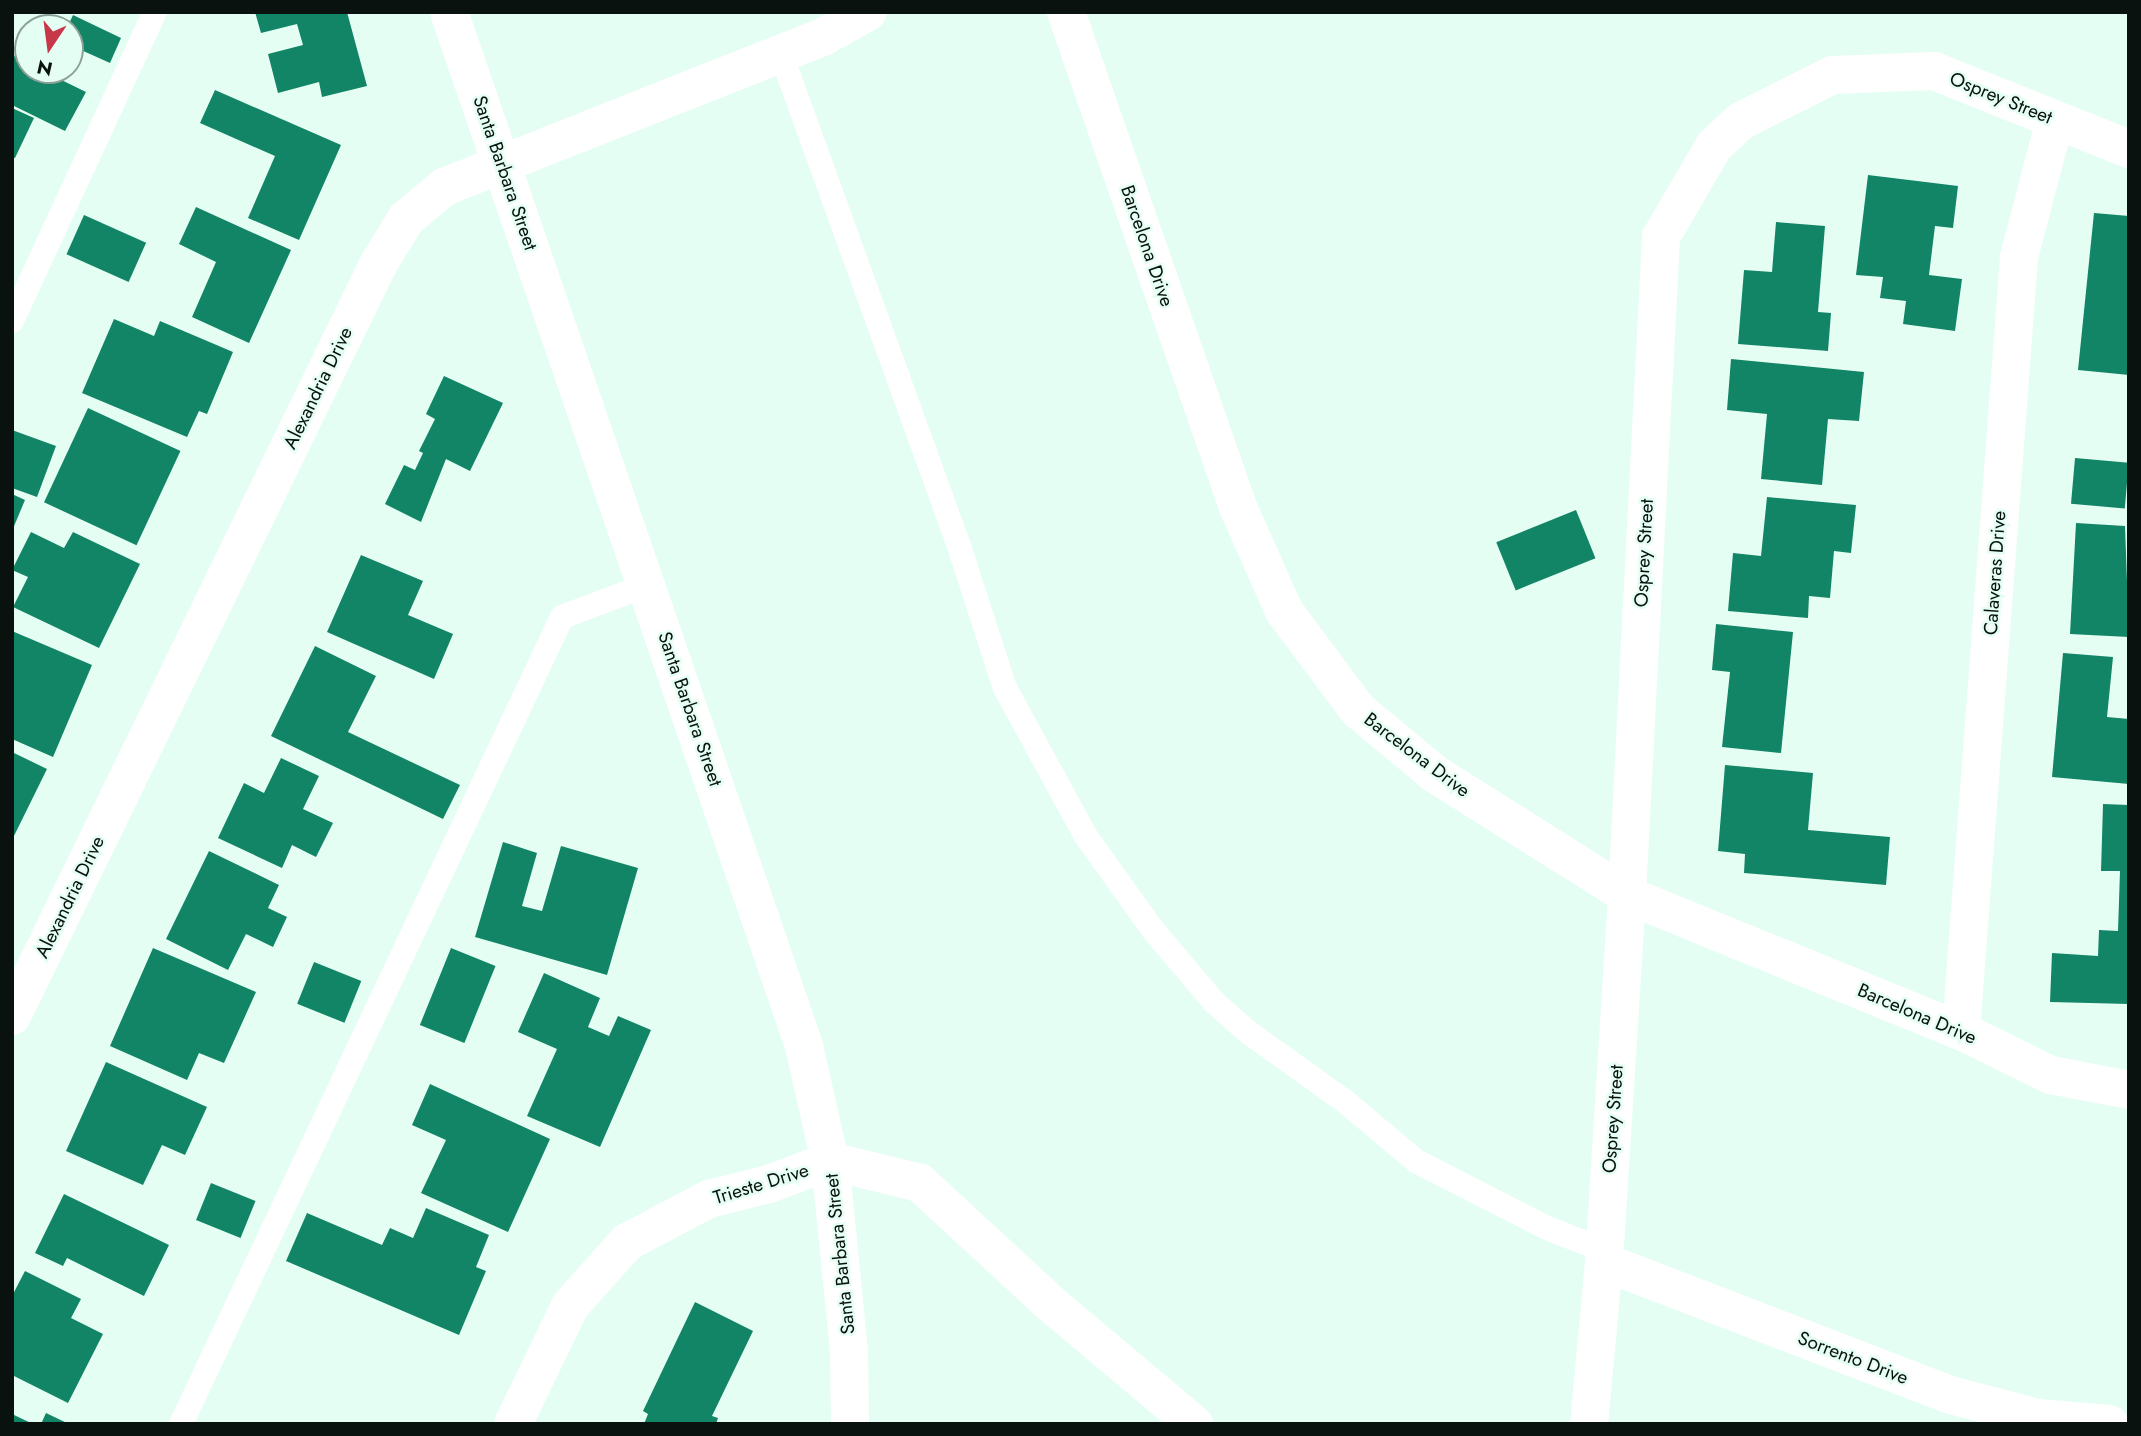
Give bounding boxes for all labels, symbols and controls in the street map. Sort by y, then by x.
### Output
north arrow [14,14,84,84]
text: N [34,53,55,83]
street label: Osprey Street [1946,67,2056,129]
street label: Santa Barbara Street [468,93,542,253]
street label: Barcelona Drive [1116,182,1178,310]
street label: Alexandria Drive [279,323,357,453]
street label: Osprey Street [1630,498,1658,608]
street label: Calaveras Drive [1979,510,2011,636]
street label: Santa Barbara Street [653,629,727,789]
street label: Barcelona Drive [1360,708,1474,802]
street label: Alexandria Drive [31,832,109,962]
street label: Barcelona Drive [1854,979,1980,1049]
street label: Osprey Street [1598,1064,1628,1174]
street label: Trieste Drive [711,1159,811,1209]
street label: Santa Barbara Street [820,1172,860,1336]
street label: Sorrento Drive [1795,1327,1911,1389]

